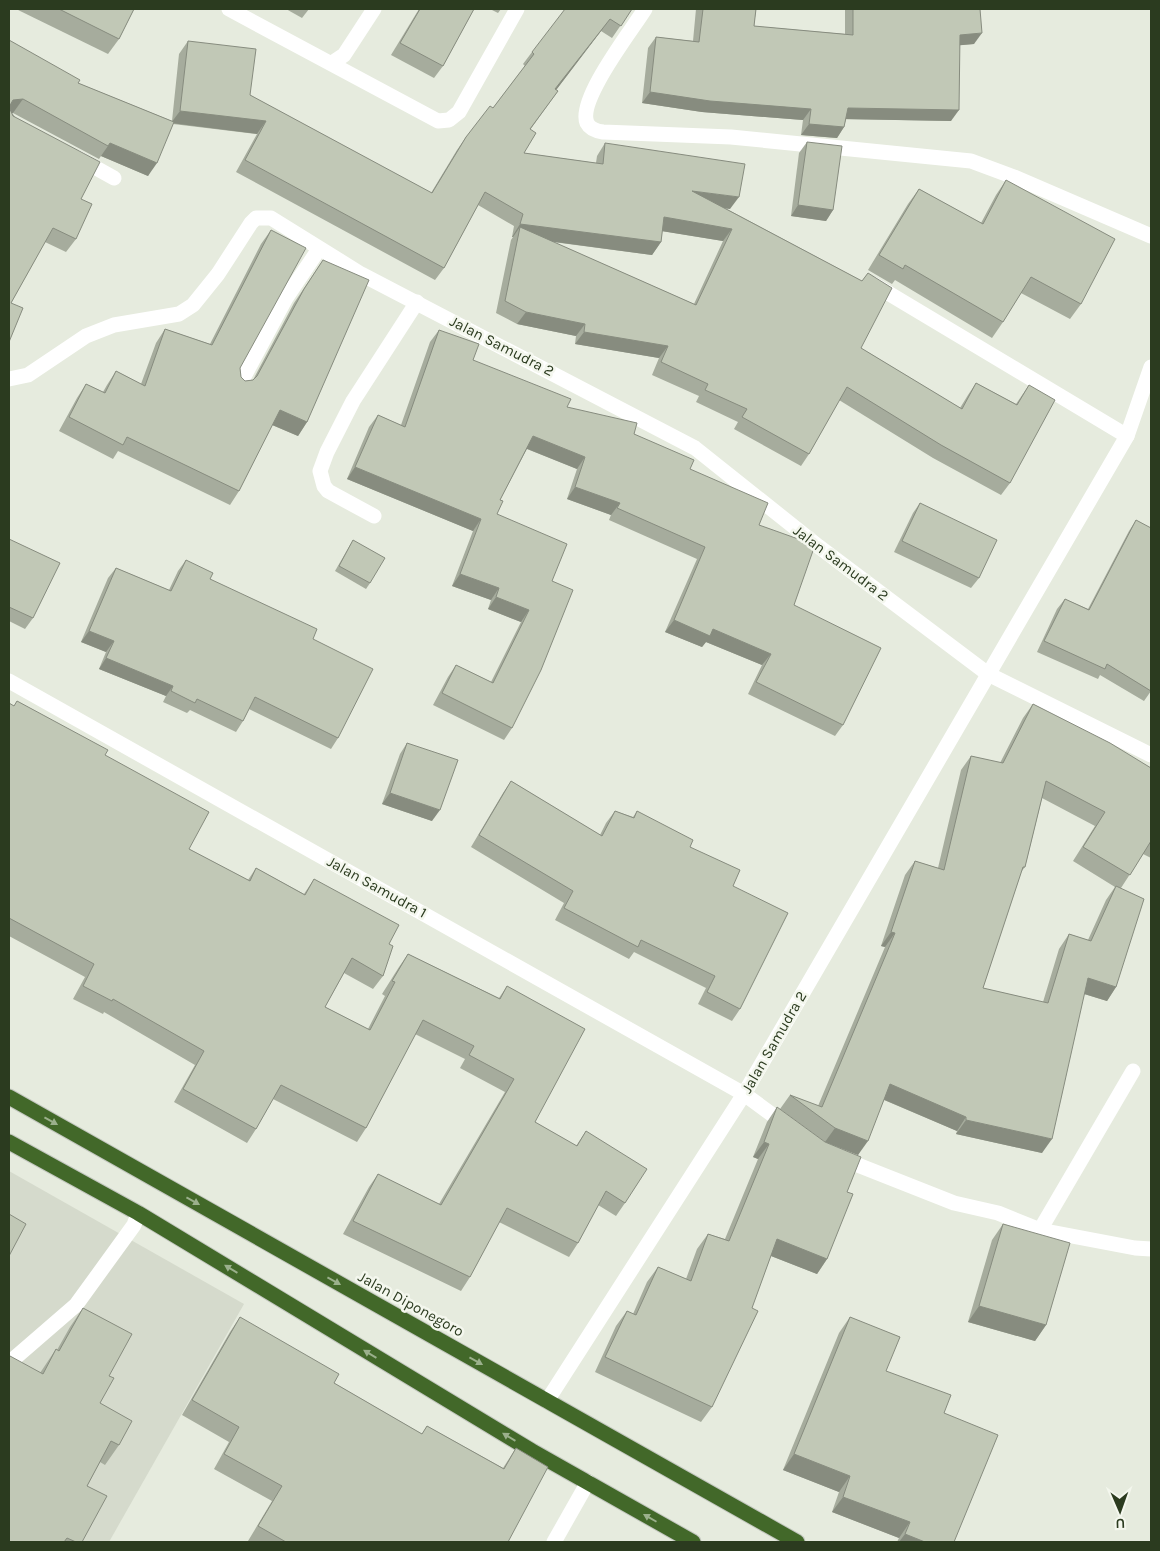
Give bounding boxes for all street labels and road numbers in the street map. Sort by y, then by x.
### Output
street label: Jalan Samudra 2 [447,312,557,380]
street label: Jalan Samudra 2 [790,521,892,605]
street label: Jalan Samudra 1 [324,852,430,922]
street label: Jalan Samudra 2 [738,988,810,1096]
street label: Jalan Diponegoro [355,1268,467,1340]

